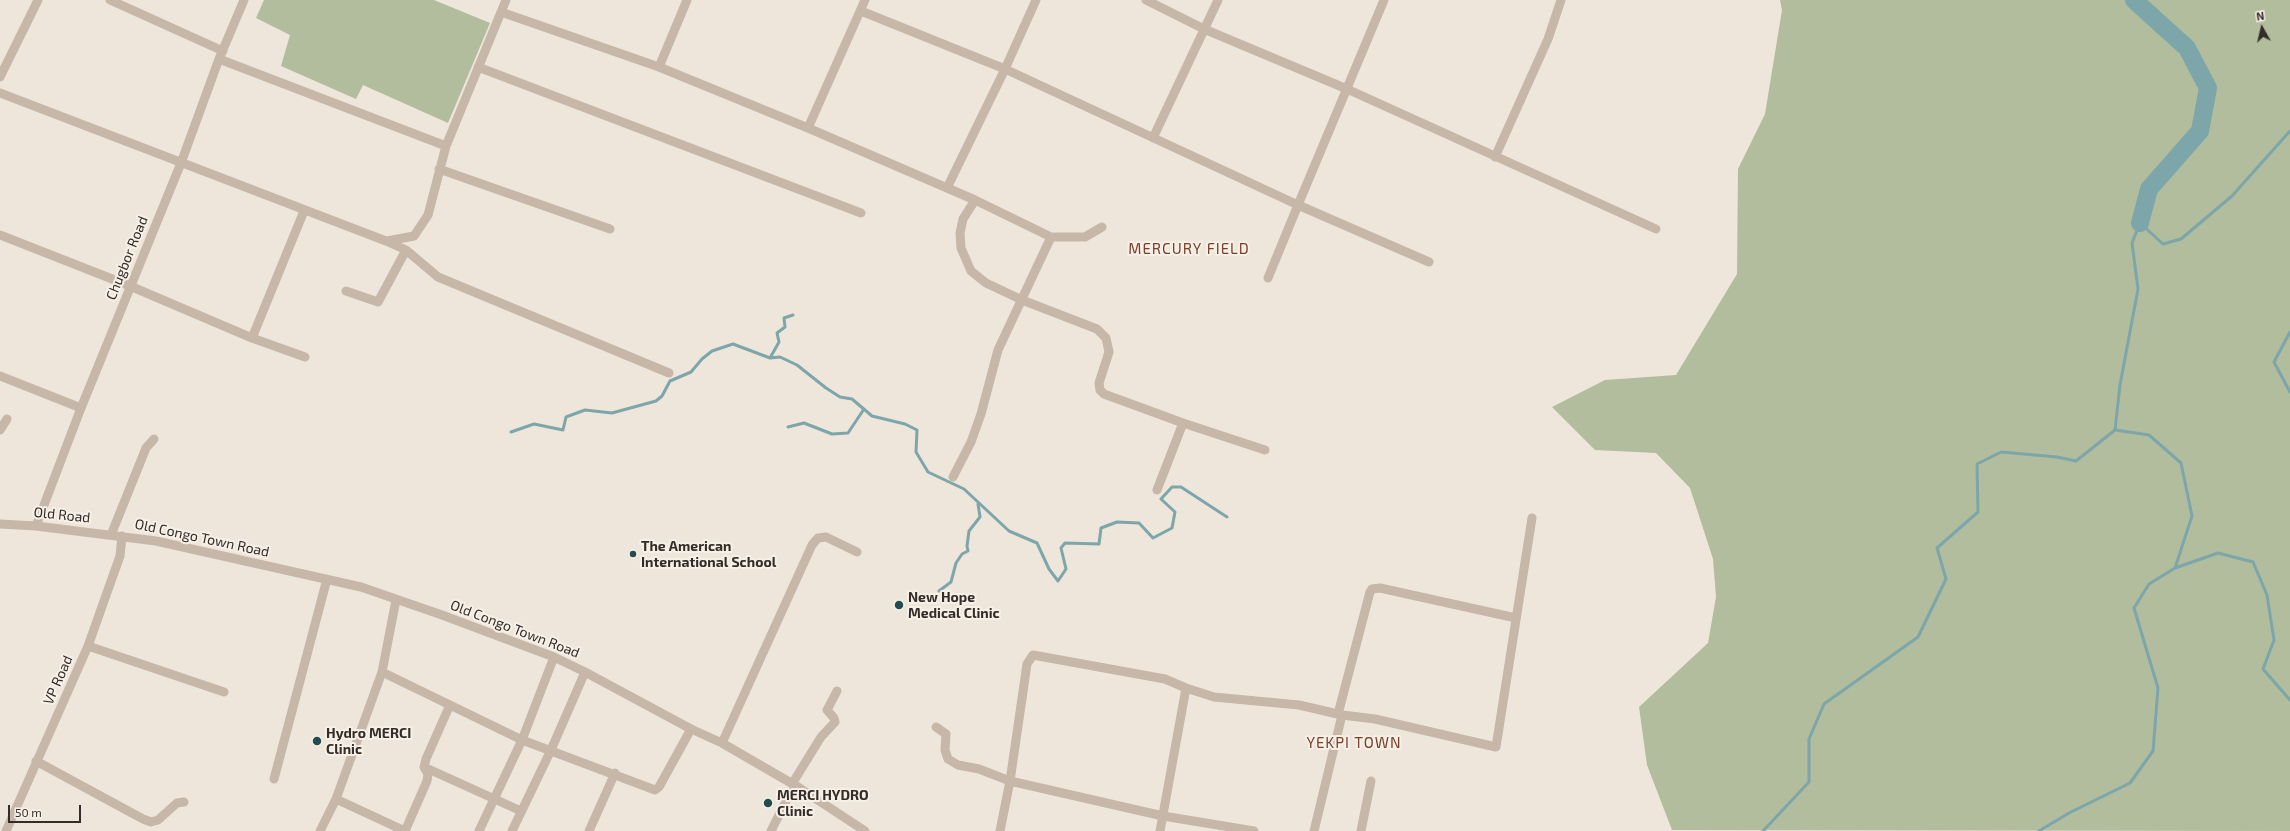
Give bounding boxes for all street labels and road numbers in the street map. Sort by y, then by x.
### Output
street label: Chugbor Road [103,214,151,302]
street label: Old Road [33,504,91,526]
street label: Old Congo Town Road [133,516,271,560]
street label: Old Congo Town Road [448,597,582,661]
street label: VP Road [40,653,76,707]

